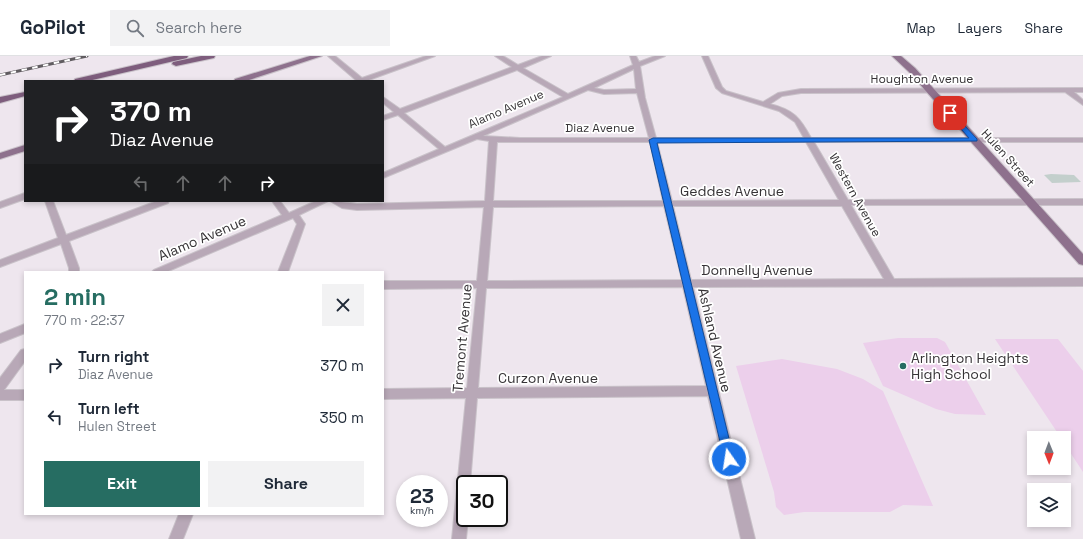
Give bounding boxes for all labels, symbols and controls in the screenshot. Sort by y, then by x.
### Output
search box [110,10,390,46]
text: GoPilot [20,15,86,40]
icon: search [124,17,146,39]
text: Search here [156,18,242,37]
text: Map [906,19,936,37]
text: Layers [958,19,1002,37]
text: Share [1024,19,1063,37]
street label: Houghton Avenue [871,71,973,87]
street label: Alamo Avenue [466,86,546,132]
text: 370 m [110,93,192,129]
icon: right [44,96,96,148]
pin [933,96,967,130]
icon: arrive [939,102,961,124]
street label: Diaz Avenue [565,120,635,136]
street label: Hulen Street [978,126,1038,190]
text: Diaz Avenue [110,128,214,151]
street label: Western Avenue [825,150,885,240]
icon: left [130,172,152,194]
icon: ahead [172,172,194,194]
icon: ahead [214,172,236,194]
icon: right [256,172,278,194]
street label: Geddes Avenue [680,182,784,200]
street label: Alamo Avenue [155,211,249,265]
street label: Donnelly Avenue [701,261,813,279]
text: 2 min [44,281,106,312]
street label: Tremont Avenue [448,283,476,393]
button: close [322,284,364,326]
street label: Ashland Avenue [694,286,736,394]
text: 770 m · 22:37 [44,312,125,329]
text: Turn right [78,347,149,366]
place label: Arlington Heights High School [911,349,1029,383]
icon: right [44,354,66,376]
text: 370 m [320,356,364,375]
marker: Arlington Heights High School [898,361,908,371]
text: Diaz Avenue [78,366,153,383]
street label: Curzon Avenue [498,369,598,387]
text: Turn left [78,399,140,418]
icon: left [44,406,66,428]
text: 350 m [320,408,364,427]
text: Hulen Street [78,418,156,435]
north arrow [1027,431,1071,475]
map controls [1027,431,1071,527]
position arrow [708,438,750,480]
button: Exit [44,461,200,507]
button: Share [208,461,364,507]
speed limit sign: 30 [456,475,508,527]
text: 23 [410,483,434,509]
button: layers [1027,483,1071,527]
text: km/h [410,504,434,517]

